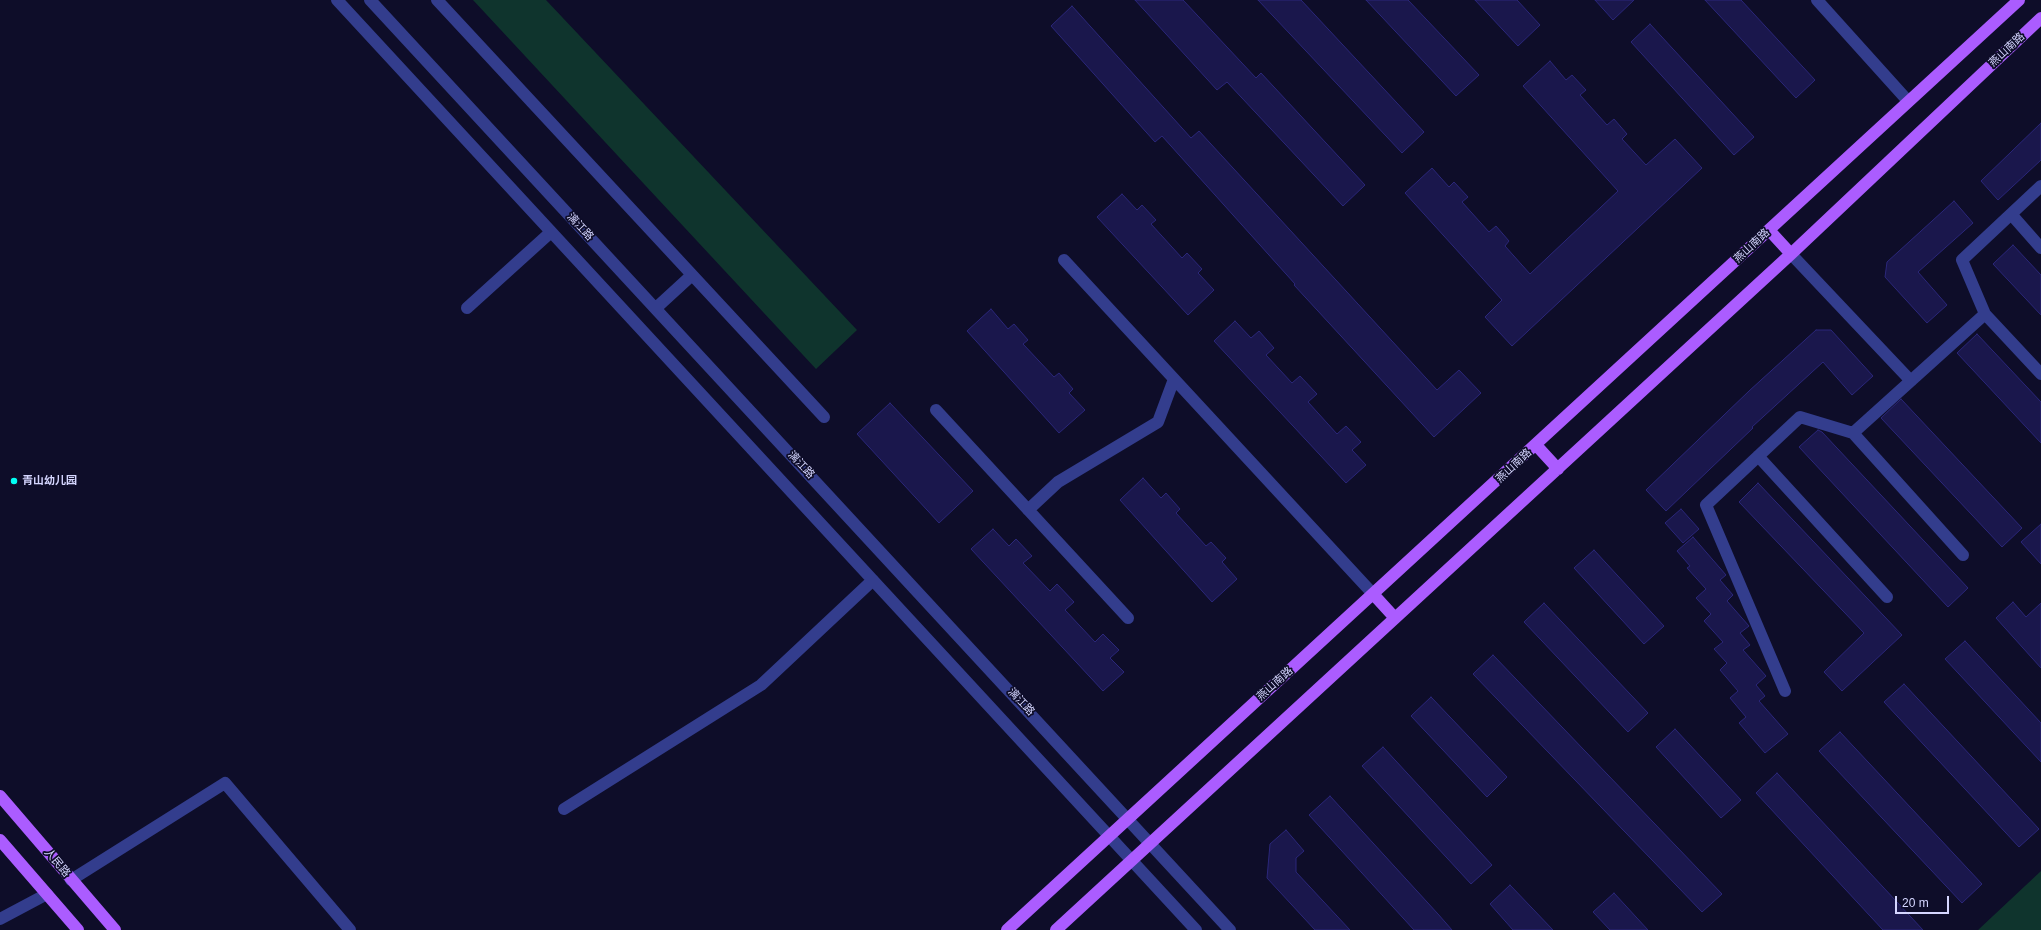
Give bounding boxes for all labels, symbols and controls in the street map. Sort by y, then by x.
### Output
street label: 燕山南路 [1986,30,2028,70]
street label: 漓江路 [564,210,596,244]
street label: 燕山南路 [1731,226,1773,266]
street label: 燕山南路 [1493,446,1535,486]
street label: 漓江路 [785,448,817,482]
place label: 青山幼儿园 [22,474,77,488]
marker: 青山幼儿园 [9,476,19,486]
street label: 燕山南路 [1254,664,1296,704]
street label: 漓江路 [1005,685,1037,719]
street label: 人民路 [41,846,73,880]
scale bar [1897,888,1951,914]
text: 20 m [1902,896,1929,910]

